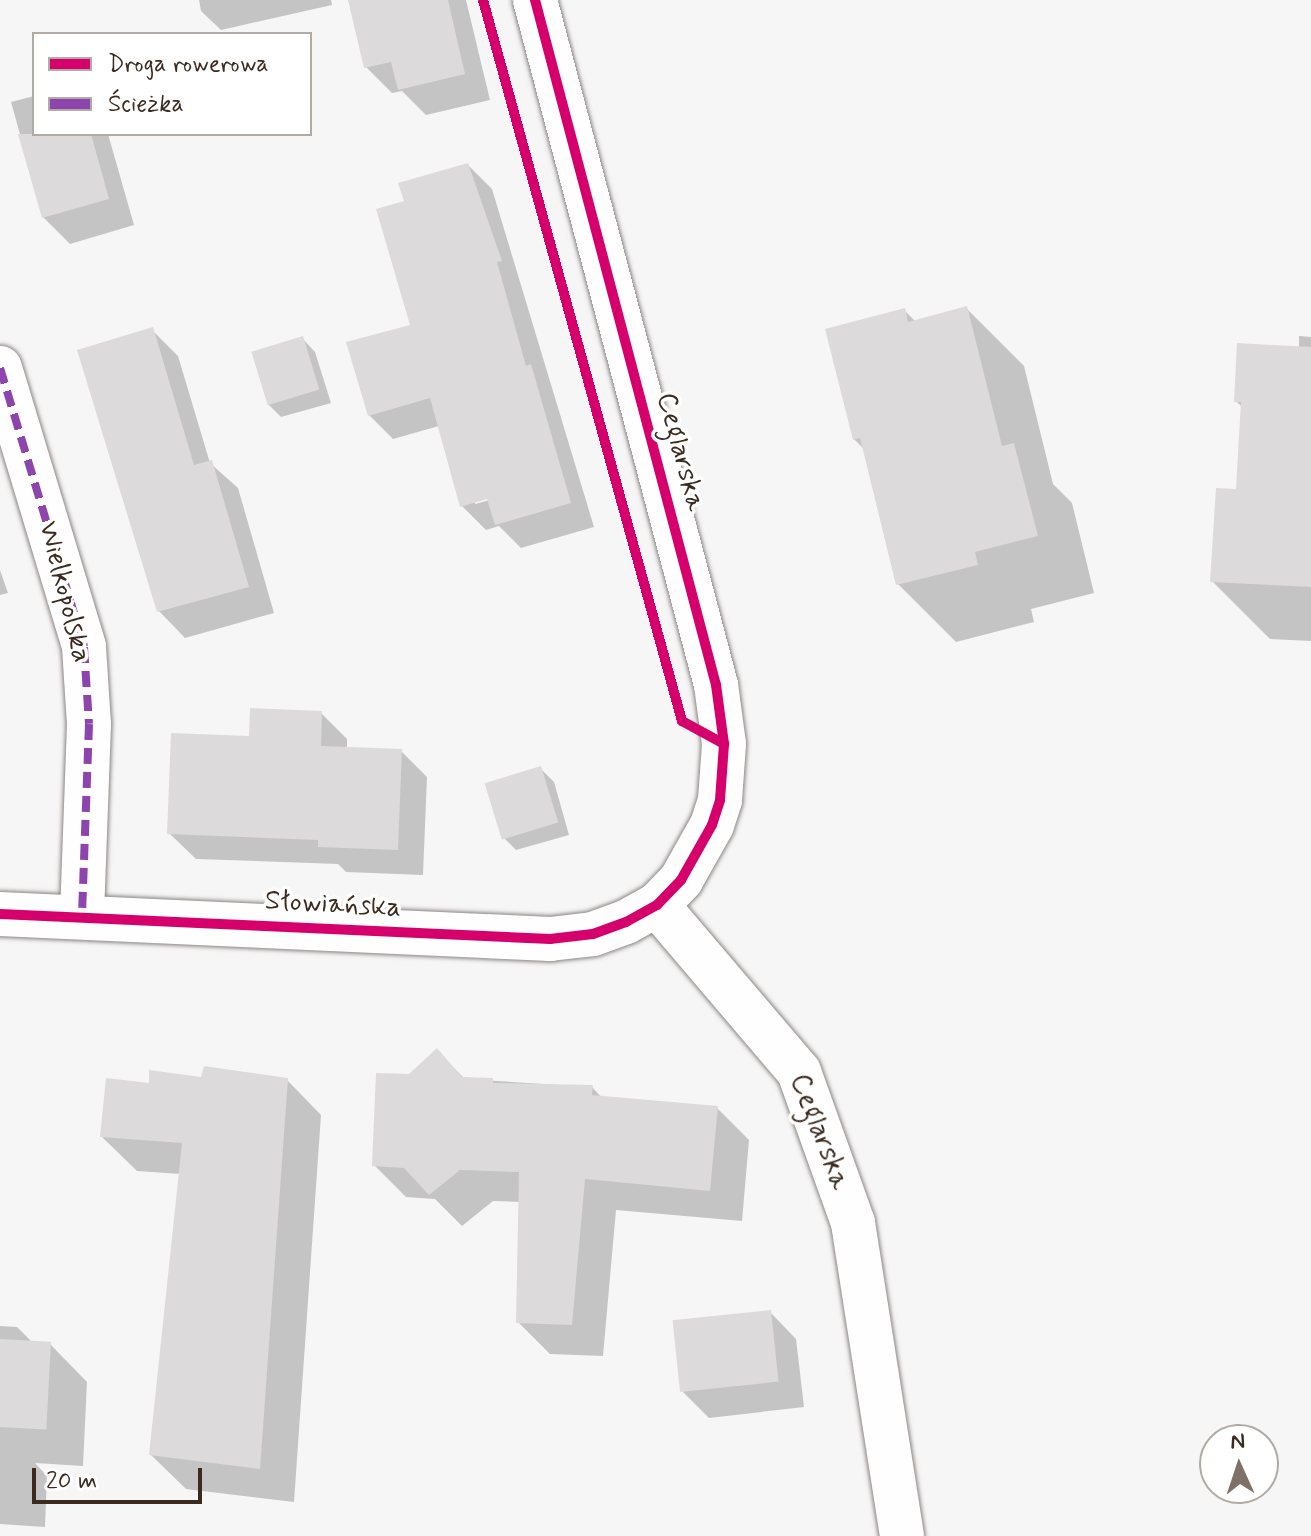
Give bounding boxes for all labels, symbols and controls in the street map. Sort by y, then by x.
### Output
legend [32,32,312,136]
text: Droga rowerowa [108,49,269,80]
text: Ścieżka [108,89,184,120]
street label: Ceglarska [648,389,712,515]
street label: Wielkopolska [30,518,98,666]
street label: Słowiańska [264,885,402,925]
street label: Ceglarska [782,1069,856,1195]
north arrow [1199,1424,1279,1504]
text: N [1230,1428,1246,1456]
scale bar [36,1452,206,1502]
text: 20 m [46,1466,97,1497]

